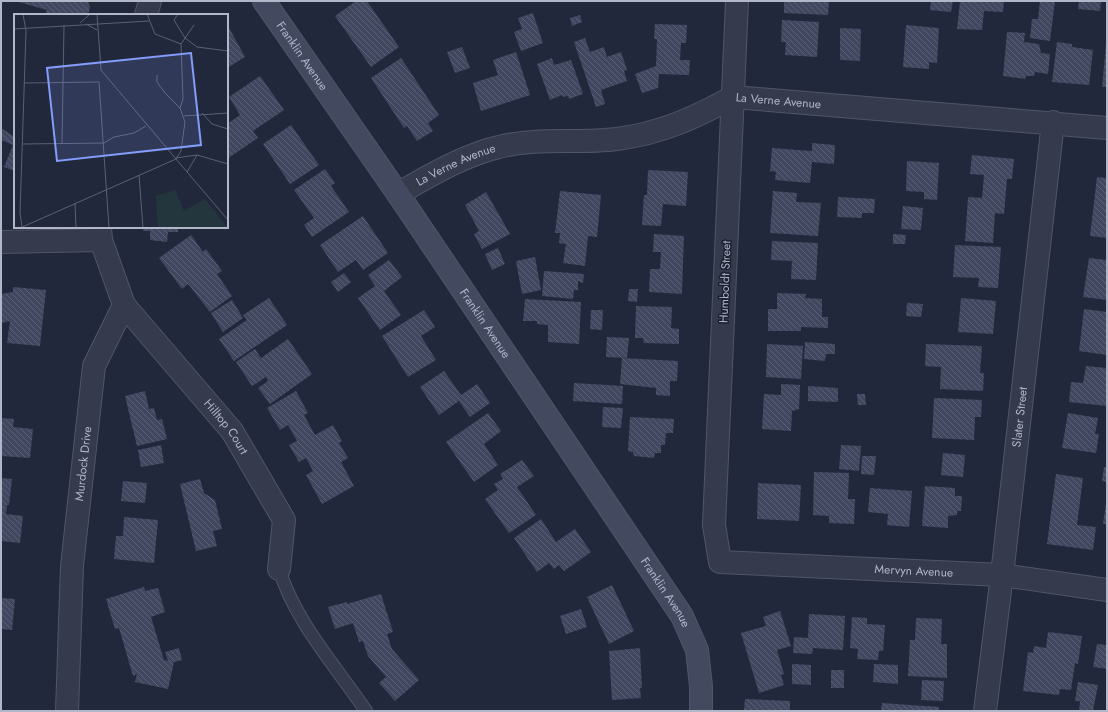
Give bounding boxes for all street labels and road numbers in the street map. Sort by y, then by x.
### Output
street label: Franklin Avenue [272,18,333,94]
street label: La Verne Avenue [735,88,822,113]
street label: La Verne Avenue [413,139,498,191]
street label: Humboldt Street [715,240,735,323]
street label: Franklin Avenue [455,285,515,362]
street label: Slater Street [1007,386,1032,448]
street label: Hilltop Court [199,395,253,458]
street label: Murdock Drive [70,425,96,502]
street label: Franklin Avenue [636,554,695,630]
street label: Mervyn Avenue [874,560,954,582]

